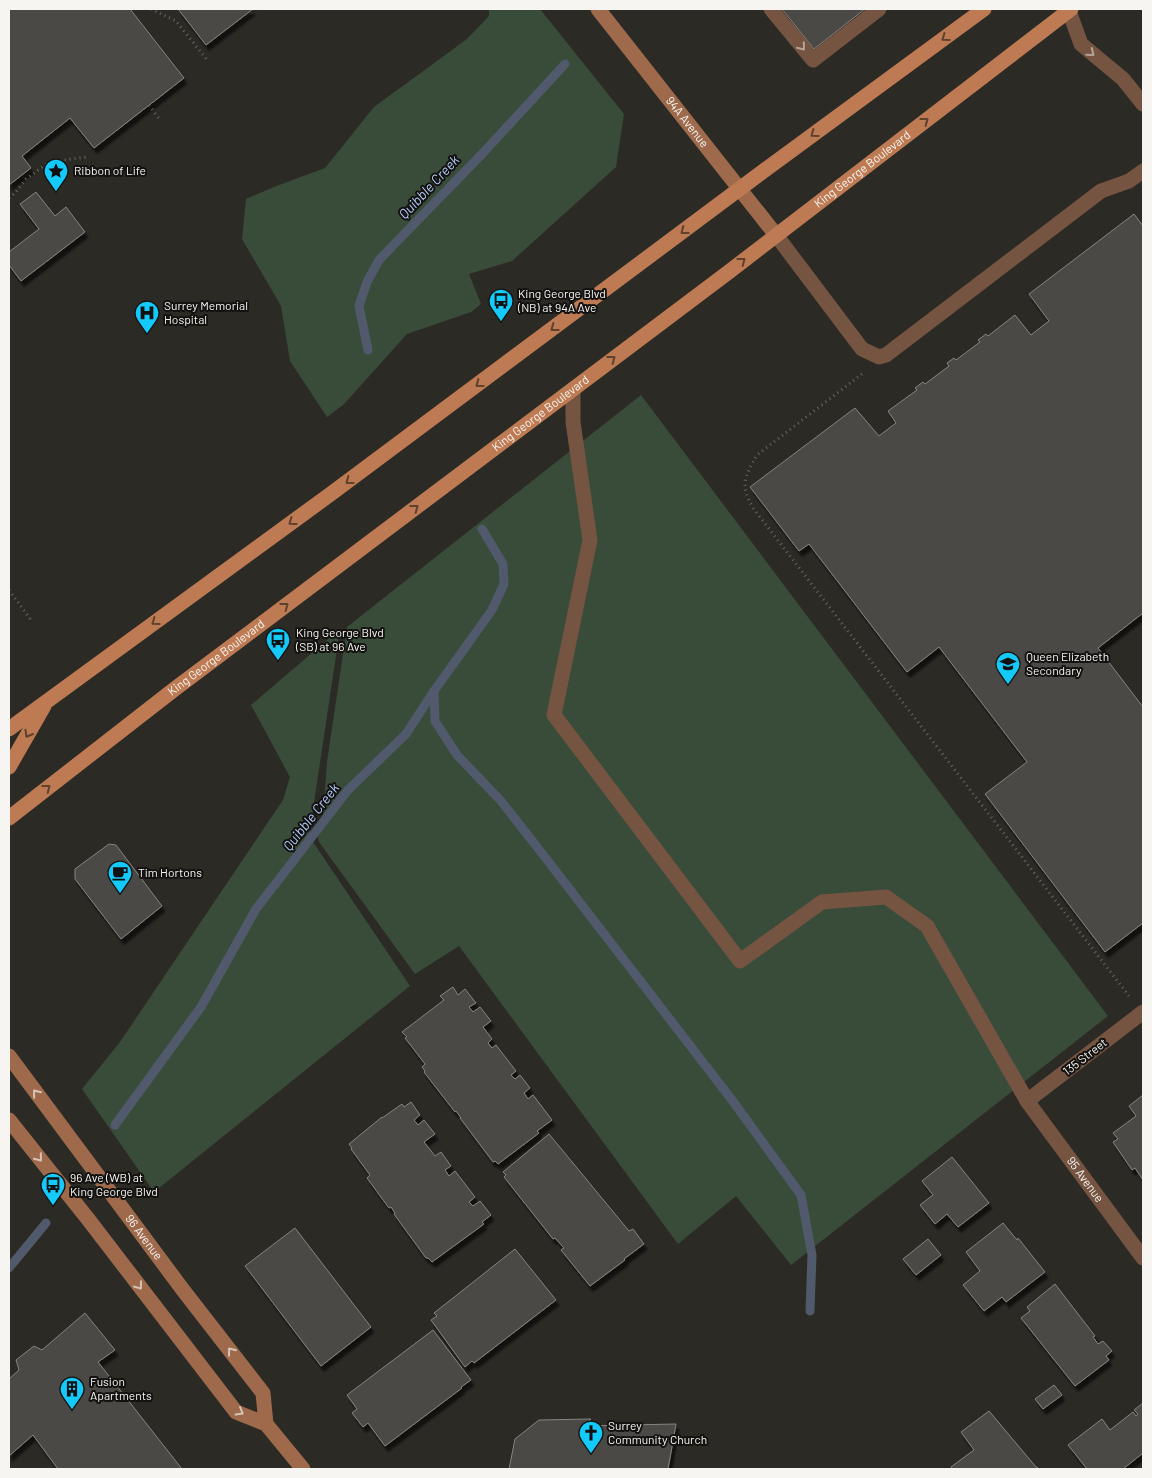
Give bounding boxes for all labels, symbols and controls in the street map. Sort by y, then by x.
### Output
one-way arrow [941,32,951,41]
one-way arrow [796,41,804,50]
one-way arrow [1085,47,1094,55]
street label: 94A Avenue [664,93,712,150]
one-way arrow [919,118,928,126]
street label: King George Boulevard [811,127,913,210]
one-way arrow [810,128,820,137]
water label: Quibble Creek [395,151,463,222]
place icon: Ribbon of Life [43,158,69,192]
place label: Ribbon of Life [74,163,146,177]
one-way arrow [680,225,690,234]
one-way arrow [736,259,745,267]
place label: King George Blvd (NB) at 94A Ave [517,286,606,314]
bus stop icon: King George Blvd (NB) at 94A Ave [488,288,514,322]
place label: Surrey Memorial Hospital [164,298,248,326]
hospital icon: Surrey Memorial Hospital [134,300,160,334]
one-way arrow [550,322,559,331]
one-way arrow [606,357,615,365]
street label: King George Boulevard [489,372,591,454]
one-way arrow [476,378,485,386]
one-way arrow [346,475,355,483]
one-way arrow [409,505,419,514]
one-way arrow [288,516,298,525]
one-way arrow [279,603,289,612]
one-way arrow [151,616,161,625]
street label: King George Boulevard [164,616,267,698]
place label: King George Blvd (SB) at 96 Ave [295,625,384,653]
bus stop icon: King George Blvd (SB) at 96 Ave [265,627,291,661]
place label: Queen Elizabeth Secondary [1026,649,1109,677]
school or university icon: Queen Elizabeth Secondary [995,651,1021,685]
one-way arrow [25,728,35,737]
water label: Quibble Creek [279,779,342,854]
one-way arrow [41,785,50,793]
cafe icon: Tim Hortons [107,860,133,894]
place label: Tim Hortons [138,865,202,879]
street label: 135 Street [1060,1035,1109,1078]
one-way arrow [33,1090,41,1099]
one-way arrow [34,1152,42,1161]
street label: 95 Avenue [1065,1154,1107,1205]
place label: 96 Ave (WB) at King George Blvd [70,1170,158,1198]
bus stop icon: 96 Ave (WB) at King George Blvd [40,1172,66,1206]
street label: 96 Avenue [123,1211,166,1262]
one-way arrow [133,1280,142,1290]
one-way arrow [228,1348,236,1357]
place label: Fusion Apartments [90,1374,152,1402]
building icon: Fusion Apartments [59,1376,85,1410]
one-way arrow [235,1406,244,1416]
place label: Surrey Community Church [608,1418,707,1446]
church icon: Surrey Community Church [578,1420,604,1454]

